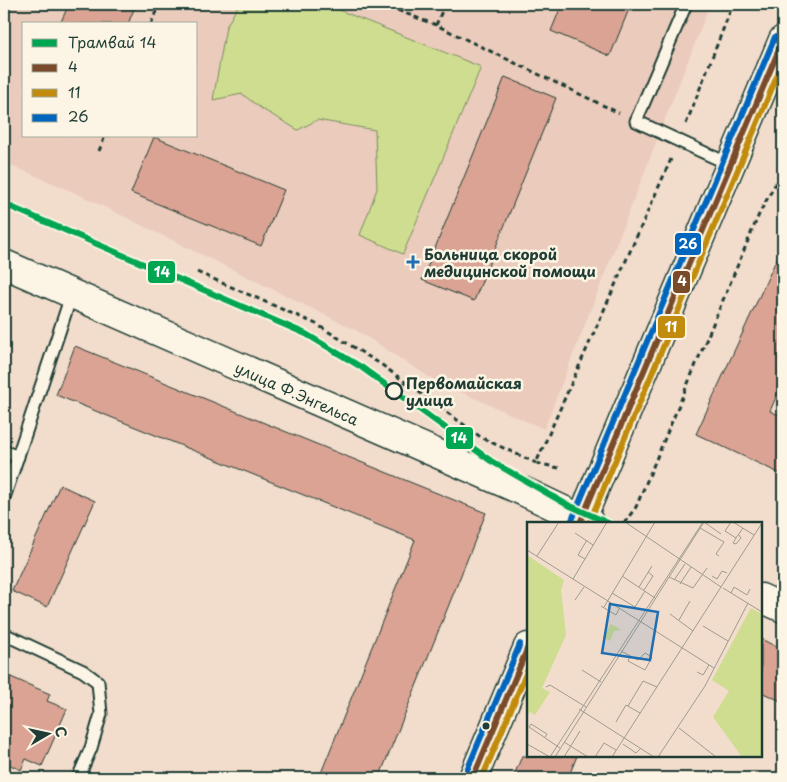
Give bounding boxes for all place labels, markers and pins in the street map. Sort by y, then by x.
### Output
place label: Больница скорой медицинской помощи [424,242,596,282]
marker: Больница скорой медицинской помощи [406,255,420,269]
place label: Первомайская улица [406,371,522,411]
marker: Первомайская улица [385,382,403,400]
unlabelled marker [481,721,491,731]

